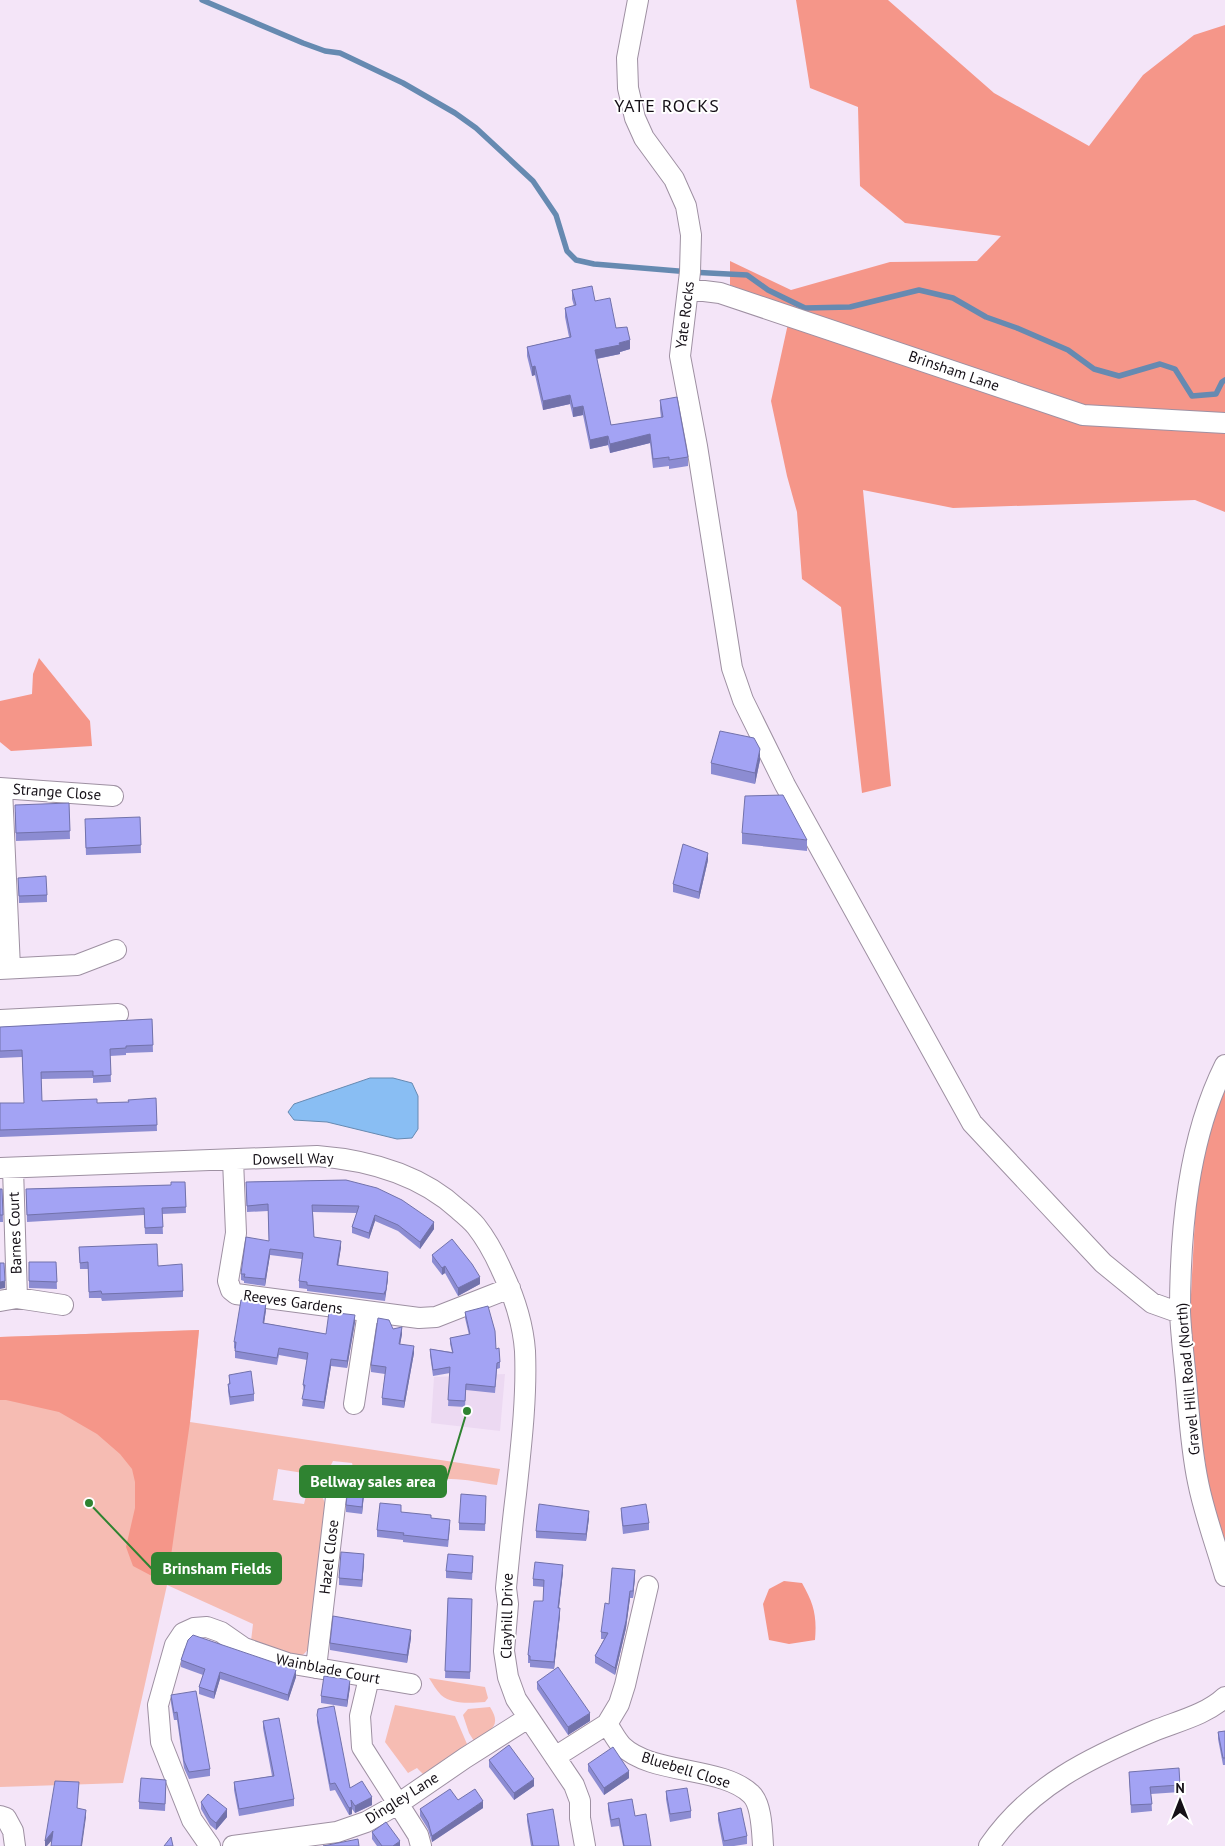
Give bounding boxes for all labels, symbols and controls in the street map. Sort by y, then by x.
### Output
district label: YATE ROCKS [614,94,720,117]
street label: Yate Rocks [671,280,698,350]
street label: Brinsham Lane [906,346,1002,395]
street label: Strange Close [12,779,102,804]
street label: Dowsell Way [252,1148,334,1169]
street label: Barnes Court [4,1192,25,1274]
street label: Reeves Gardens [242,1285,344,1318]
street label: Gravel Hill Road (North) [1171,1302,1204,1456]
callout: Bellway sales area [300,1466,446,1497]
text: Bellway sales area [310,1471,436,1491]
street label: Hazel Close [315,1519,342,1595]
callout: Brinsham Fields [152,1553,281,1584]
text: Brinsham Fields [162,1558,272,1578]
street label: Clayhill Drive [496,1573,517,1659]
street label: Wainblade Court [274,1649,382,1688]
street label: Bluebell Close [639,1747,733,1792]
street label: Dingley Lane [362,1768,442,1828]
north arrow [1155,1776,1205,1826]
text: N [1175,1779,1185,1797]

